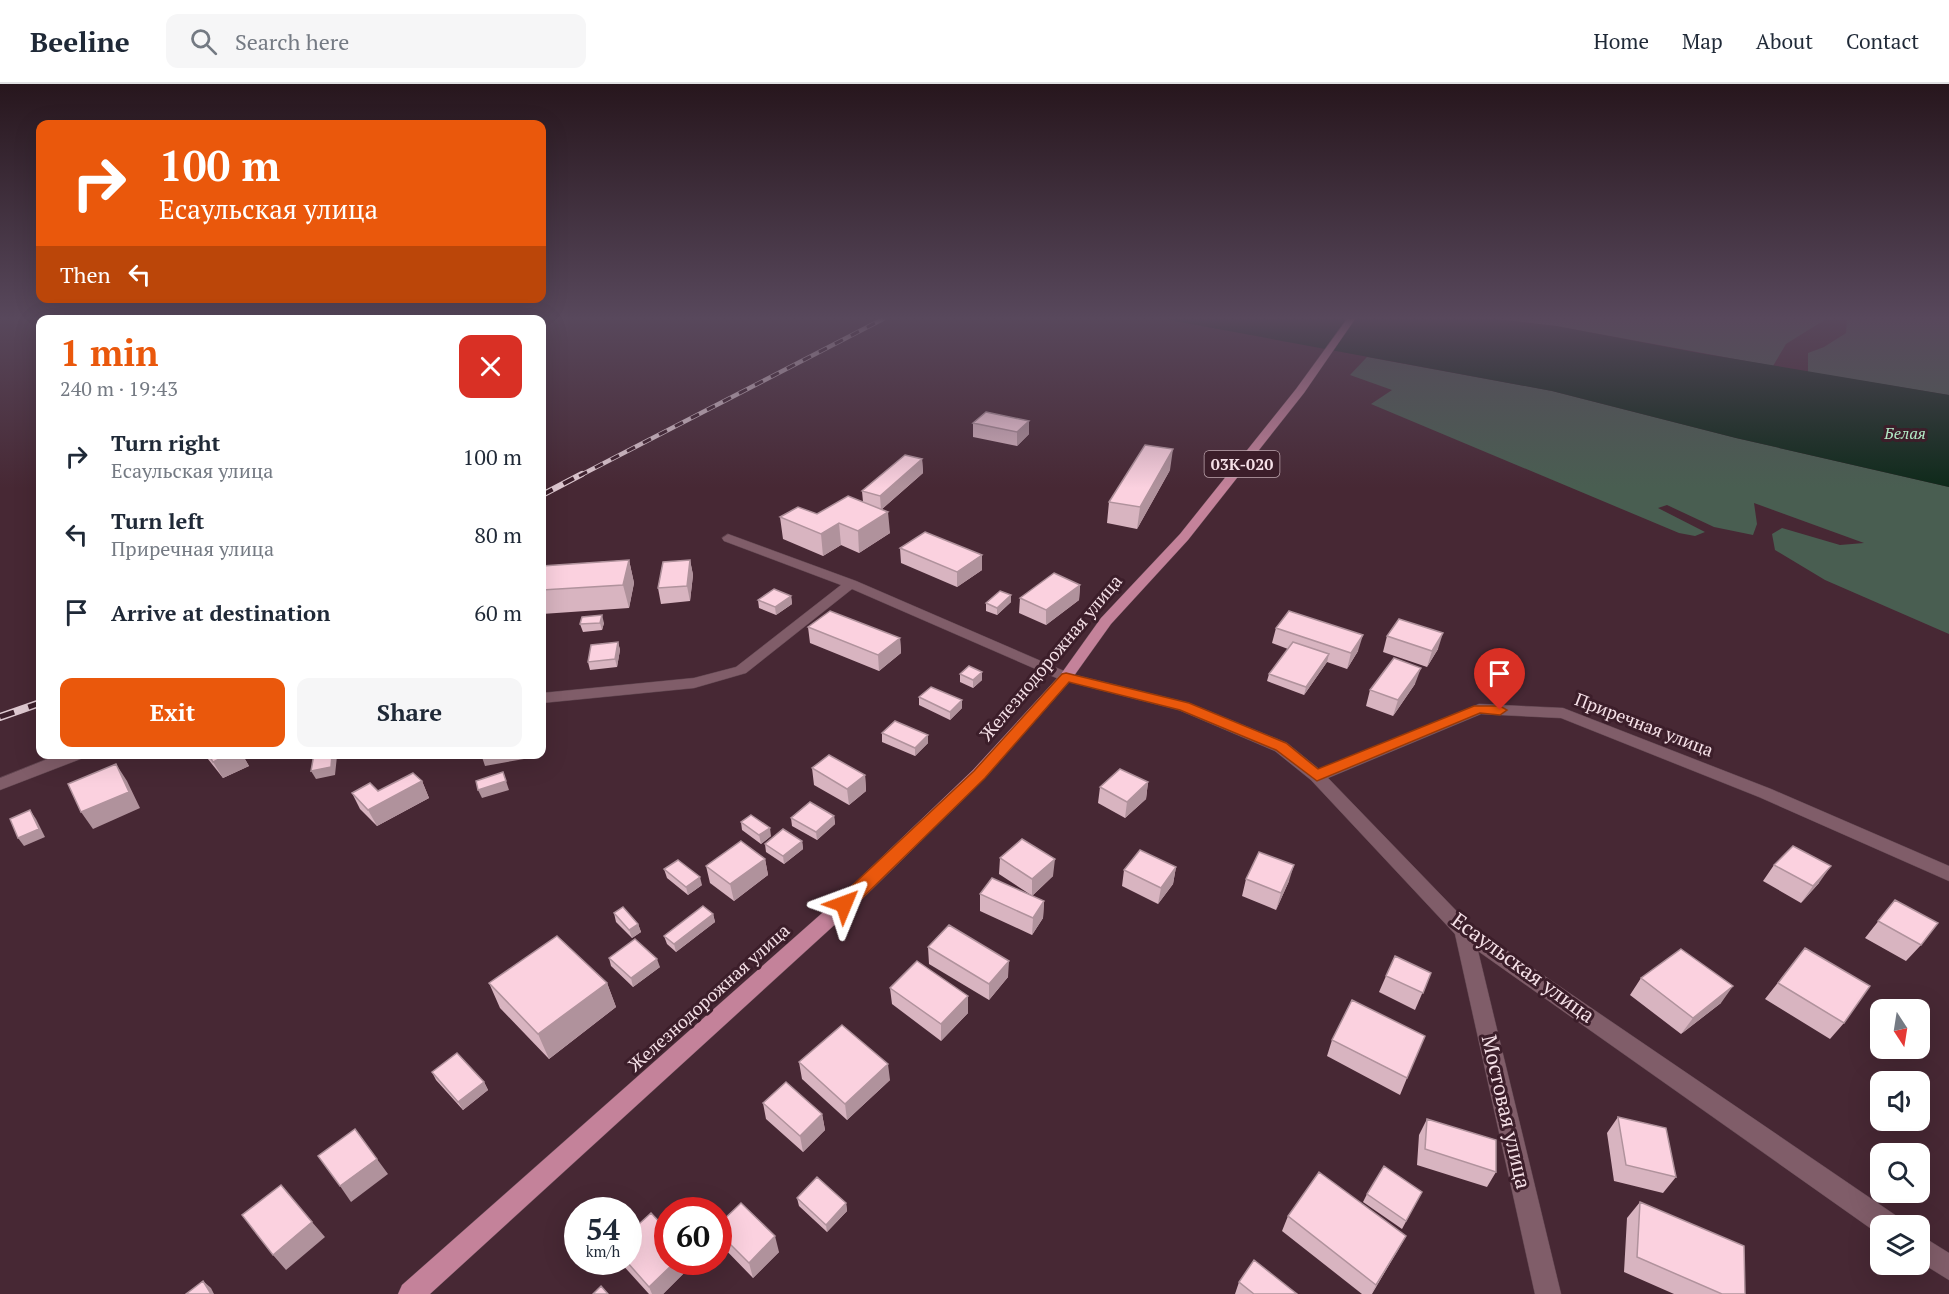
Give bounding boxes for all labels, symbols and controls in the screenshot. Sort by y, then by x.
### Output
search box [166,14,586,68]
text: Beeline [30,23,130,60]
icon: search [187,25,220,58]
text: Search here [235,27,349,56]
text: Home [1593,27,1649,55]
text: Map [1682,27,1723,55]
text: About [1756,27,1813,55]
text: Contact [1846,27,1919,55]
text: 100 m [159,137,280,193]
icon: right [60,144,138,222]
text: Есаульская улица [159,191,378,227]
icon: left [123,258,156,291]
text: Then [60,260,111,289]
text: 1 min [60,329,158,376]
button: close [459,335,522,398]
text: 240 m · 19:43 [60,375,178,402]
water label: Белая [1883,422,1926,444]
text: Turn right [111,428,220,457]
icon: right [60,440,93,473]
text: 100 m [462,442,522,471]
road number: 03К-020 [1204,451,1280,477]
text: Есаульская улица [111,457,273,484]
text: Turn left [111,506,204,535]
icon: left [60,518,93,551]
text: 80 m [474,520,522,549]
text: Приречная улица [111,535,274,562]
street label: Железнодорожная улица [974,569,1127,745]
icon: arrive [60,596,93,629]
text: Arrive at destination [111,598,330,627]
text: 60 m [474,598,522,627]
pin [1474,648,1525,710]
icon: arrive [1483,657,1516,690]
button: Exit [60,678,285,747]
button: Share [297,678,522,747]
street label: Приречная улица [1572,687,1717,762]
position arrow [812,872,876,936]
street label: Есаульская улица [1446,906,1601,1029]
street label: Железнодорожная улица [622,918,794,1076]
north arrow [1870,999,1930,1059]
map controls [1870,999,1930,1275]
street label: Мостовая улица [1476,1032,1538,1192]
button: sound [1870,1071,1930,1131]
button: search [1870,1143,1930,1203]
speed limit sign: 60 [654,1197,732,1275]
text: 54 [586,1209,620,1249]
button: layers [1870,1215,1930,1275]
text: km/h [586,1241,620,1261]

